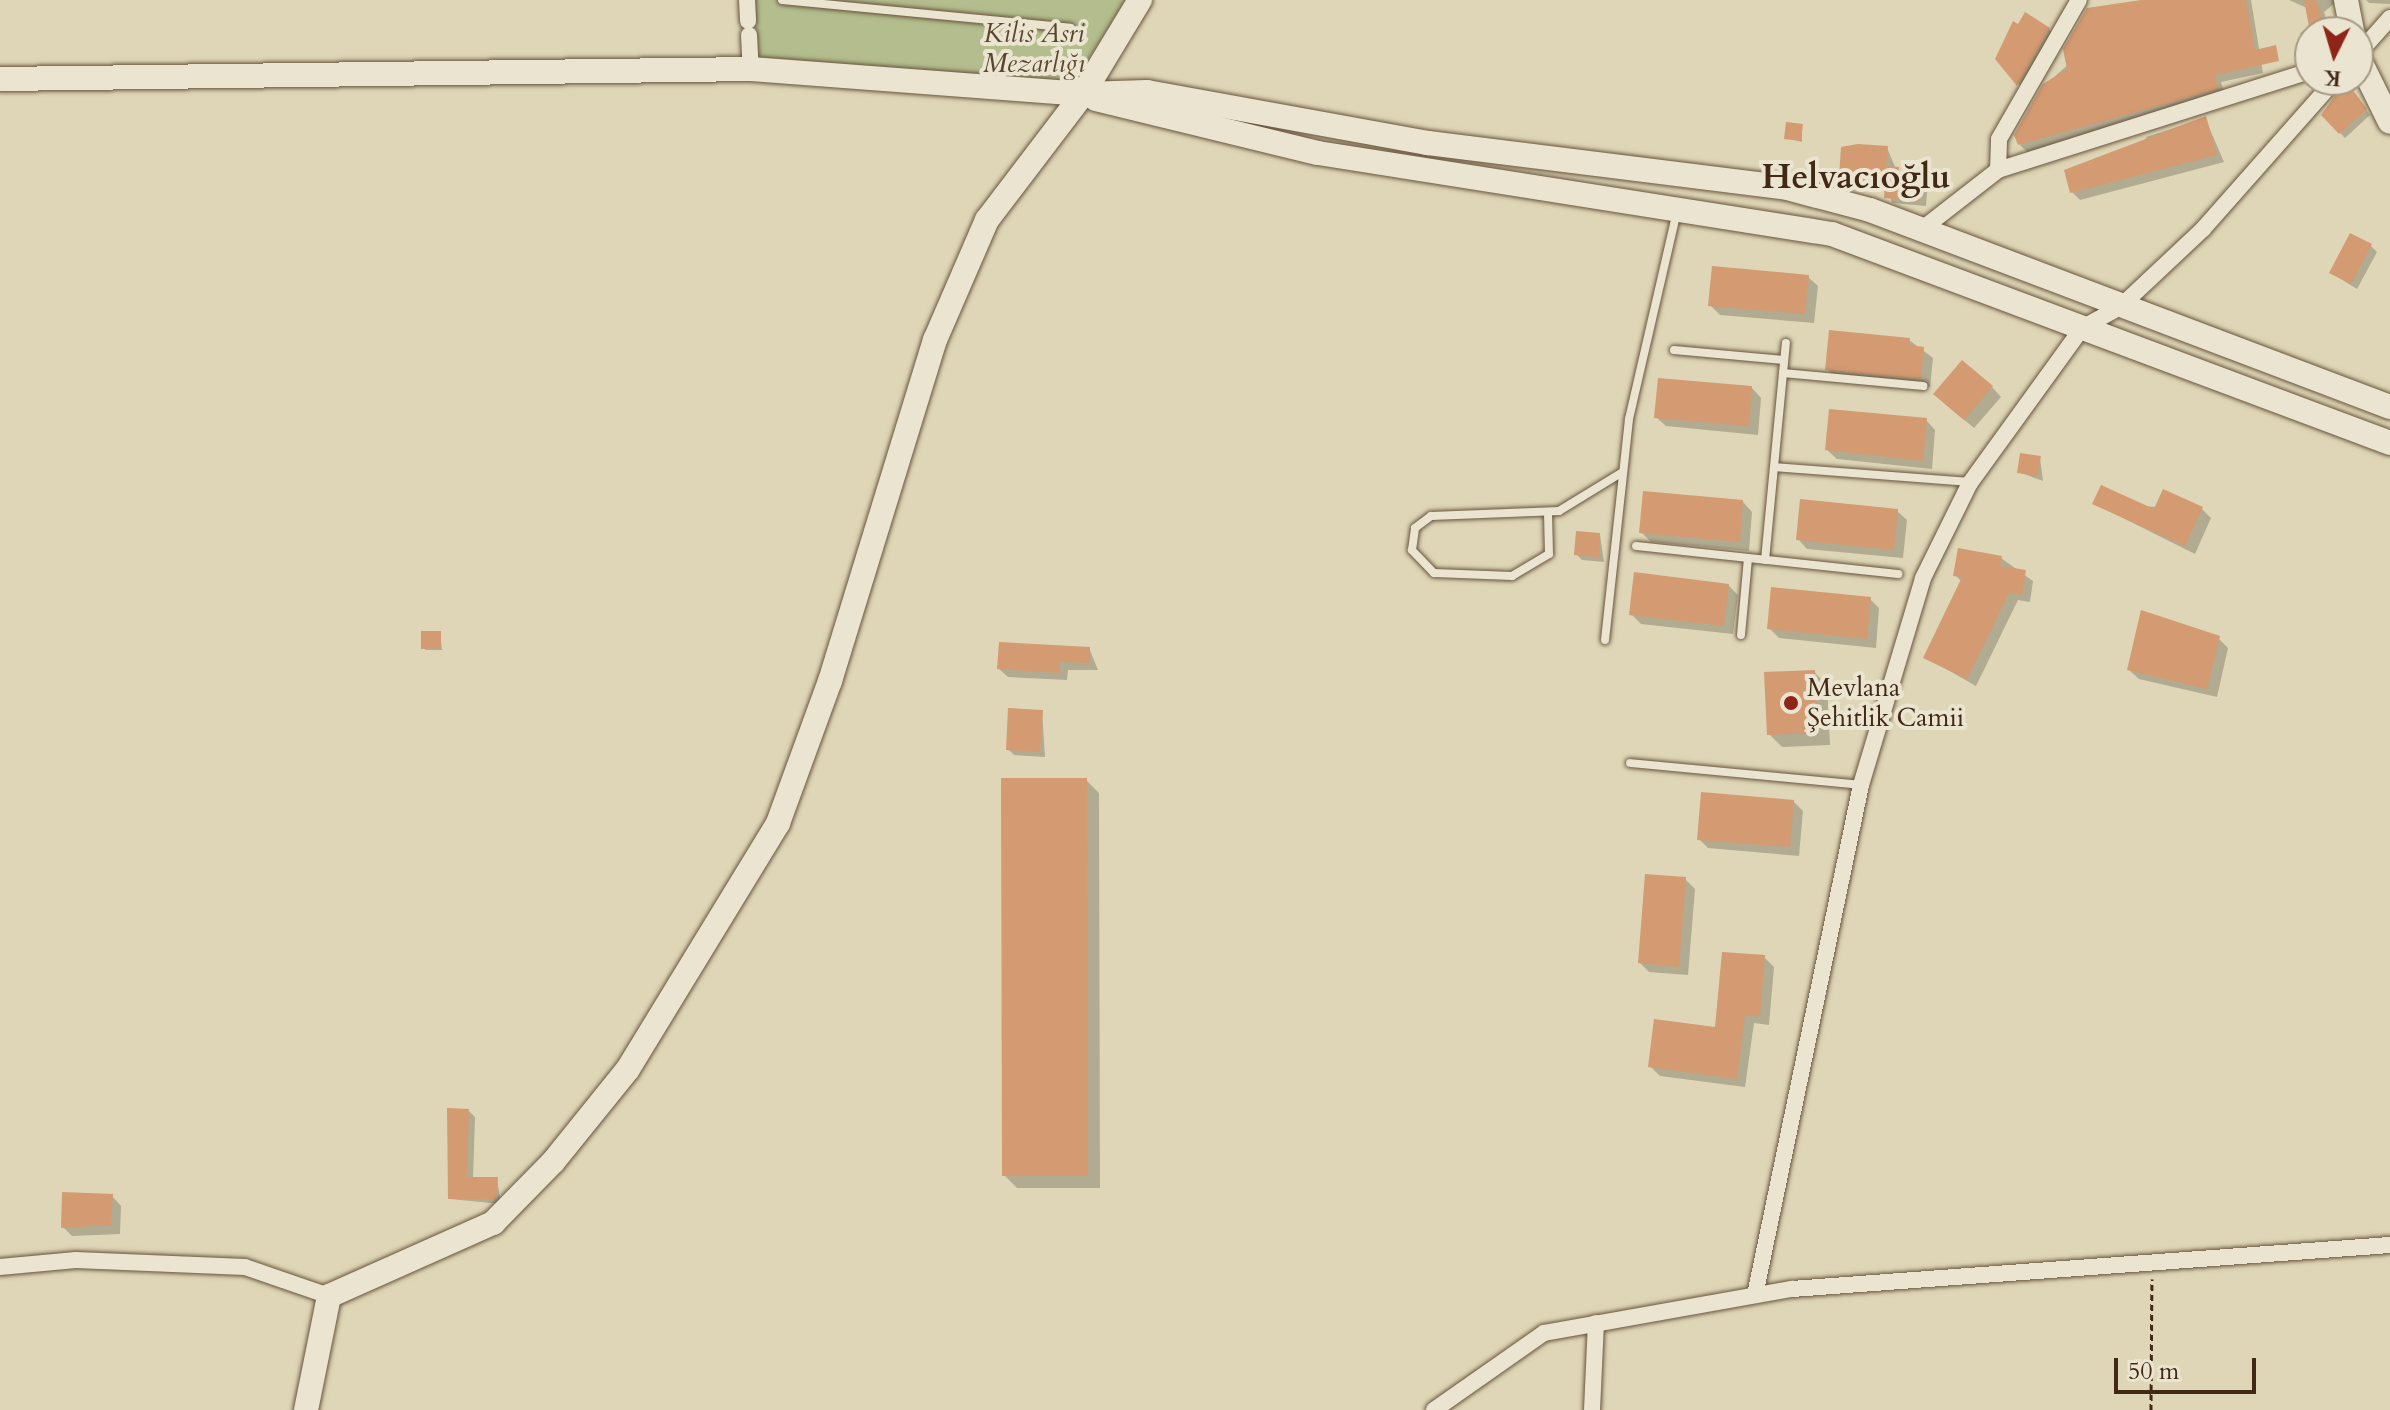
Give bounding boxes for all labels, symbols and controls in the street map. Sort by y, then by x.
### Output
north arrow [2294,16,2374,96]
park label: Kilis Asri Mezarlığı [983,18,1085,80]
text: K [2322,62,2342,94]
district label: Helvacıoğlu [1762,158,1950,198]
place label: Mevlana Şehitlik Camii [1807,672,1964,734]
marker: Mevlana Şehitlik Camii [1782,694,1800,712]
scale bar [2118,1342,2260,1392]
text: 50 m [2128,1355,2179,1388]

